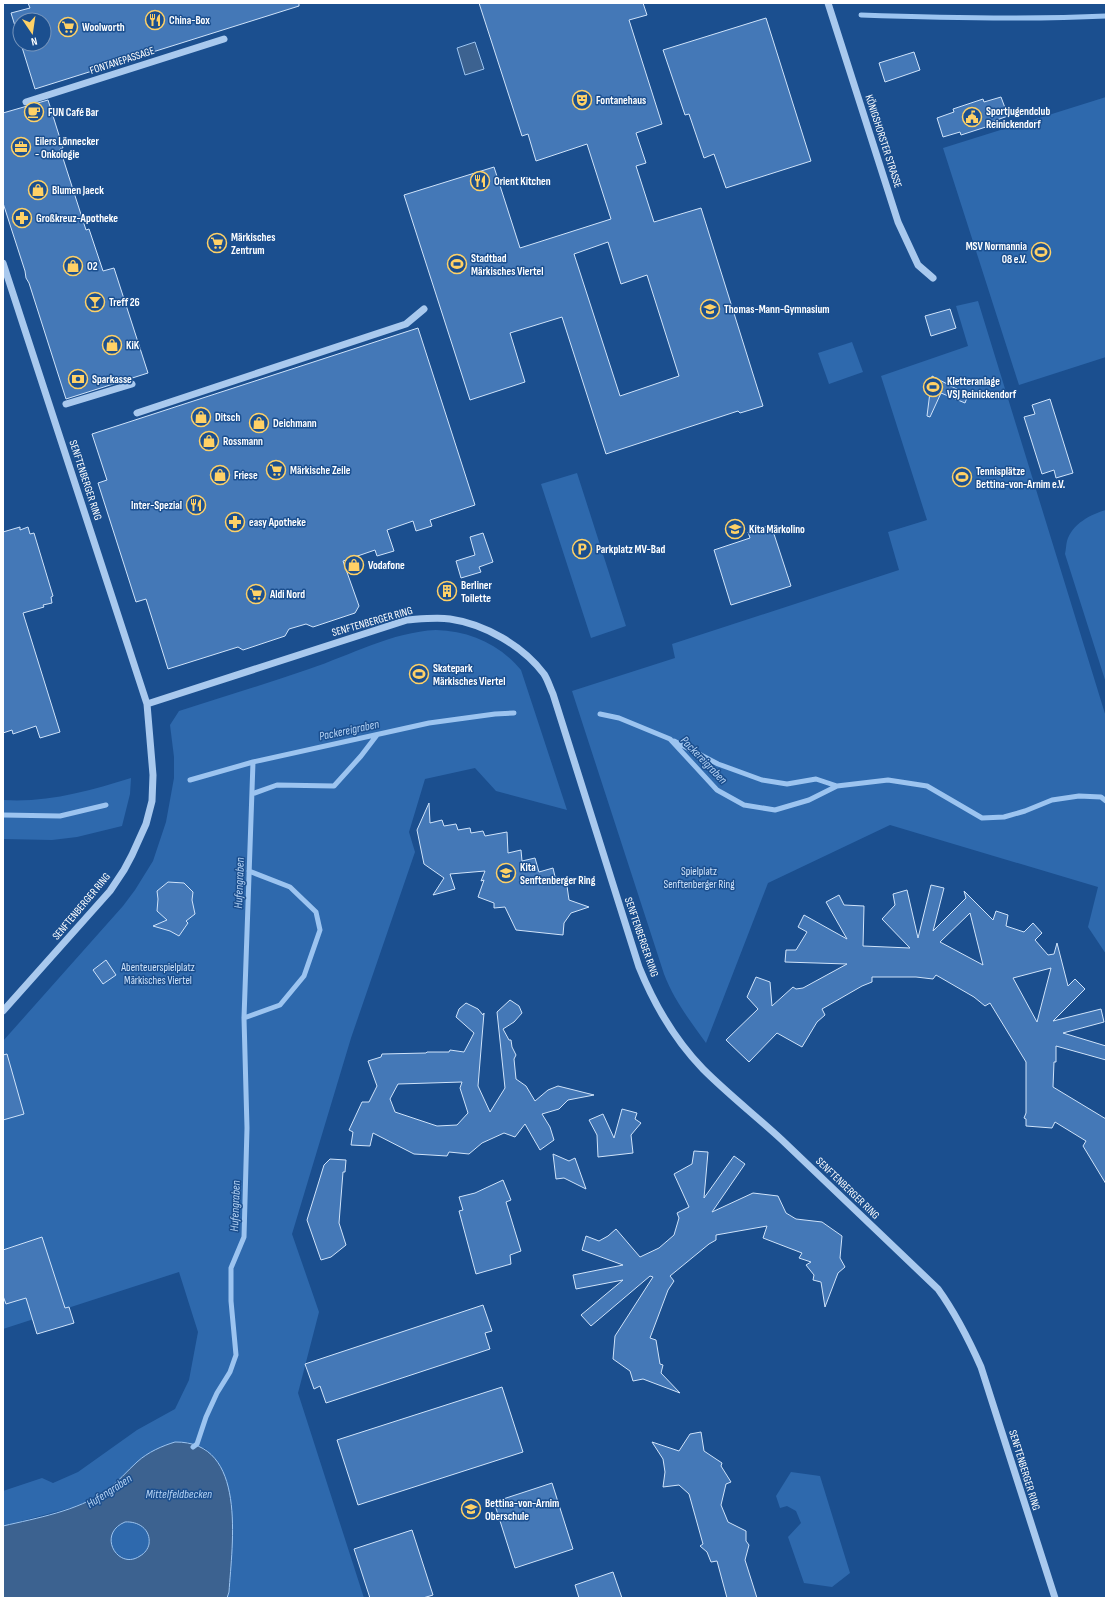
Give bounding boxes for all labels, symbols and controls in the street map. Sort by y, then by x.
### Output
restaurant icon: China-Box [144,9,166,31]
north arrow [12,12,52,52]
place label: China-Box [169,14,210,27]
supermarket icon: Woolworth [57,16,79,38]
place label: Woolworth [82,21,125,34]
text: N [30,34,38,48]
street label: FONTANEPASSAGE [88,44,156,77]
theatre icon: Fontanehaus [571,89,593,111]
street label: KÖNIGSHORSTER STRASSE [862,93,905,189]
place label: Fontanehaus [596,94,646,107]
cafe icon: FUN Café Bar [23,101,45,123]
place label: Sportjugendclub Reinickendorf [986,105,1050,131]
place label: FUN Café Bar [48,106,99,119]
public building icon: Sportjugendclub Reinickendorf [961,106,983,128]
place label: Eilers Lönnecker - Onkologie [35,135,100,161]
office icon: Eilers Lönnecker - Onkologie [10,136,32,158]
restaurant icon: Orient Kitchen [469,170,491,192]
place label: Orient Kitchen [494,175,551,188]
shop icon: Blumen Jaeck [27,179,49,201]
place label: Blumen Jaeck [52,184,104,197]
pharmacy icon: Großkreuz-Apotheke [11,207,33,229]
place label: Großkreuz-Apotheke [36,212,118,225]
place label: Märkisches Zentrum [231,231,275,257]
supermarket icon: Märkisches Zentrum [206,232,228,254]
place label: MSV Normannia 08 e.V. [966,240,1027,266]
sports icon: MSV Normannia 08 e.V. [1030,241,1052,263]
place label: Stadtbad Märkisches Viertel [471,252,544,278]
sports icon: Stadtbad Märkisches Viertel [446,253,468,275]
shop icon: O2 [62,255,84,277]
place label: O2 [87,260,98,273]
bar icon: Treff 26 [84,291,106,313]
place label: Treff 26 [109,296,140,309]
school or university icon: Thomas-Mann-Gymnasium [699,298,721,320]
place label: Thomas-Mann-Gymnasium [724,303,830,316]
shop icon: KiK [101,334,123,356]
place label: KiK [126,339,140,352]
bank icon: Sparkasse [67,368,89,390]
place label: Sparkasse [92,373,132,386]
place label: Kletteranlage VSJ Reinickendorf [947,375,1017,401]
sports icon: Kletteranlage VSJ Reinickendorf [922,376,944,398]
shop icon: Ditsch [190,406,212,428]
place label: Ditsch [215,411,240,424]
shop icon: Deichmann [248,412,270,434]
place label: Deichmann [273,417,317,430]
shop icon: Rossmann [198,430,220,452]
place label: Rossmann [223,435,263,448]
street label: SENFTENBERGER RING [66,438,105,522]
supermarket icon: Märkische Zeile [265,459,287,481]
shop icon: Friese [209,464,231,486]
place label: Märkische Zeile [290,464,351,477]
place label: Tennisplätze Bettina-von-Arnim e.V. [976,465,1066,491]
sports icon: Tennisplätze Bettina-von-Arnim e.V. [951,466,973,488]
place label: Friese [234,469,258,482]
restaurant icon: Inter-Spezial [185,494,207,516]
place label: Inter-Spezial [131,499,182,512]
pharmacy icon: easy Apotheke [224,511,246,533]
place label: easy Apotheke [249,516,306,529]
school or university icon: Kita Märkolino [724,518,746,540]
place label: Kita Märkolino [749,523,805,536]
parking icon: Parkplatz MV-Bad [571,538,593,560]
place label: Parkplatz MV-Bad [596,543,666,556]
shop icon: Vodafone [343,554,365,576]
place label: Vodafone [368,559,405,572]
place label: Berliner Toilette [461,579,493,605]
building icon: Berliner Toilette [436,580,458,602]
supermarket icon: Aldi Nord [245,583,267,605]
place label: Aldi Nord [269,588,305,601]
street label: SENFTENBERGER RING [330,604,414,639]
place label: Skatepark Märkisches Viertel [433,662,506,688]
sports icon: Skatepark Märkisches Viertel [408,663,430,685]
water label: Packereigraben [318,717,381,744]
water label: Packereigraben [677,733,730,788]
water label: Hufengraben [231,857,248,909]
place label: Kita Senftenberger Ring [520,861,596,887]
school or university icon: Kita Senftenberger Ring [495,862,517,884]
park label: Spielplatz Senftenberger Ring [663,865,735,891]
street label: SENFTENBERGER RING [50,870,113,942]
street label: SENFTENBERGER RING [622,896,661,979]
park label: Abenteuerspielplatz Märkisches Viertel [120,961,195,987]
street label: SENFTENBERGER RING [813,1155,882,1222]
water label: Hufengraben [227,1180,244,1232]
street label: SENFTENBERGER RING [1006,1428,1043,1512]
water label: Hufengraben [84,1471,135,1512]
water label: Mittelfeldbecken [146,1487,212,1502]
place label: Bettina-von-Arnim Oberschule [485,1497,559,1523]
school or university icon: Bettina-von-Arnim Oberschule [460,1498,482,1520]

